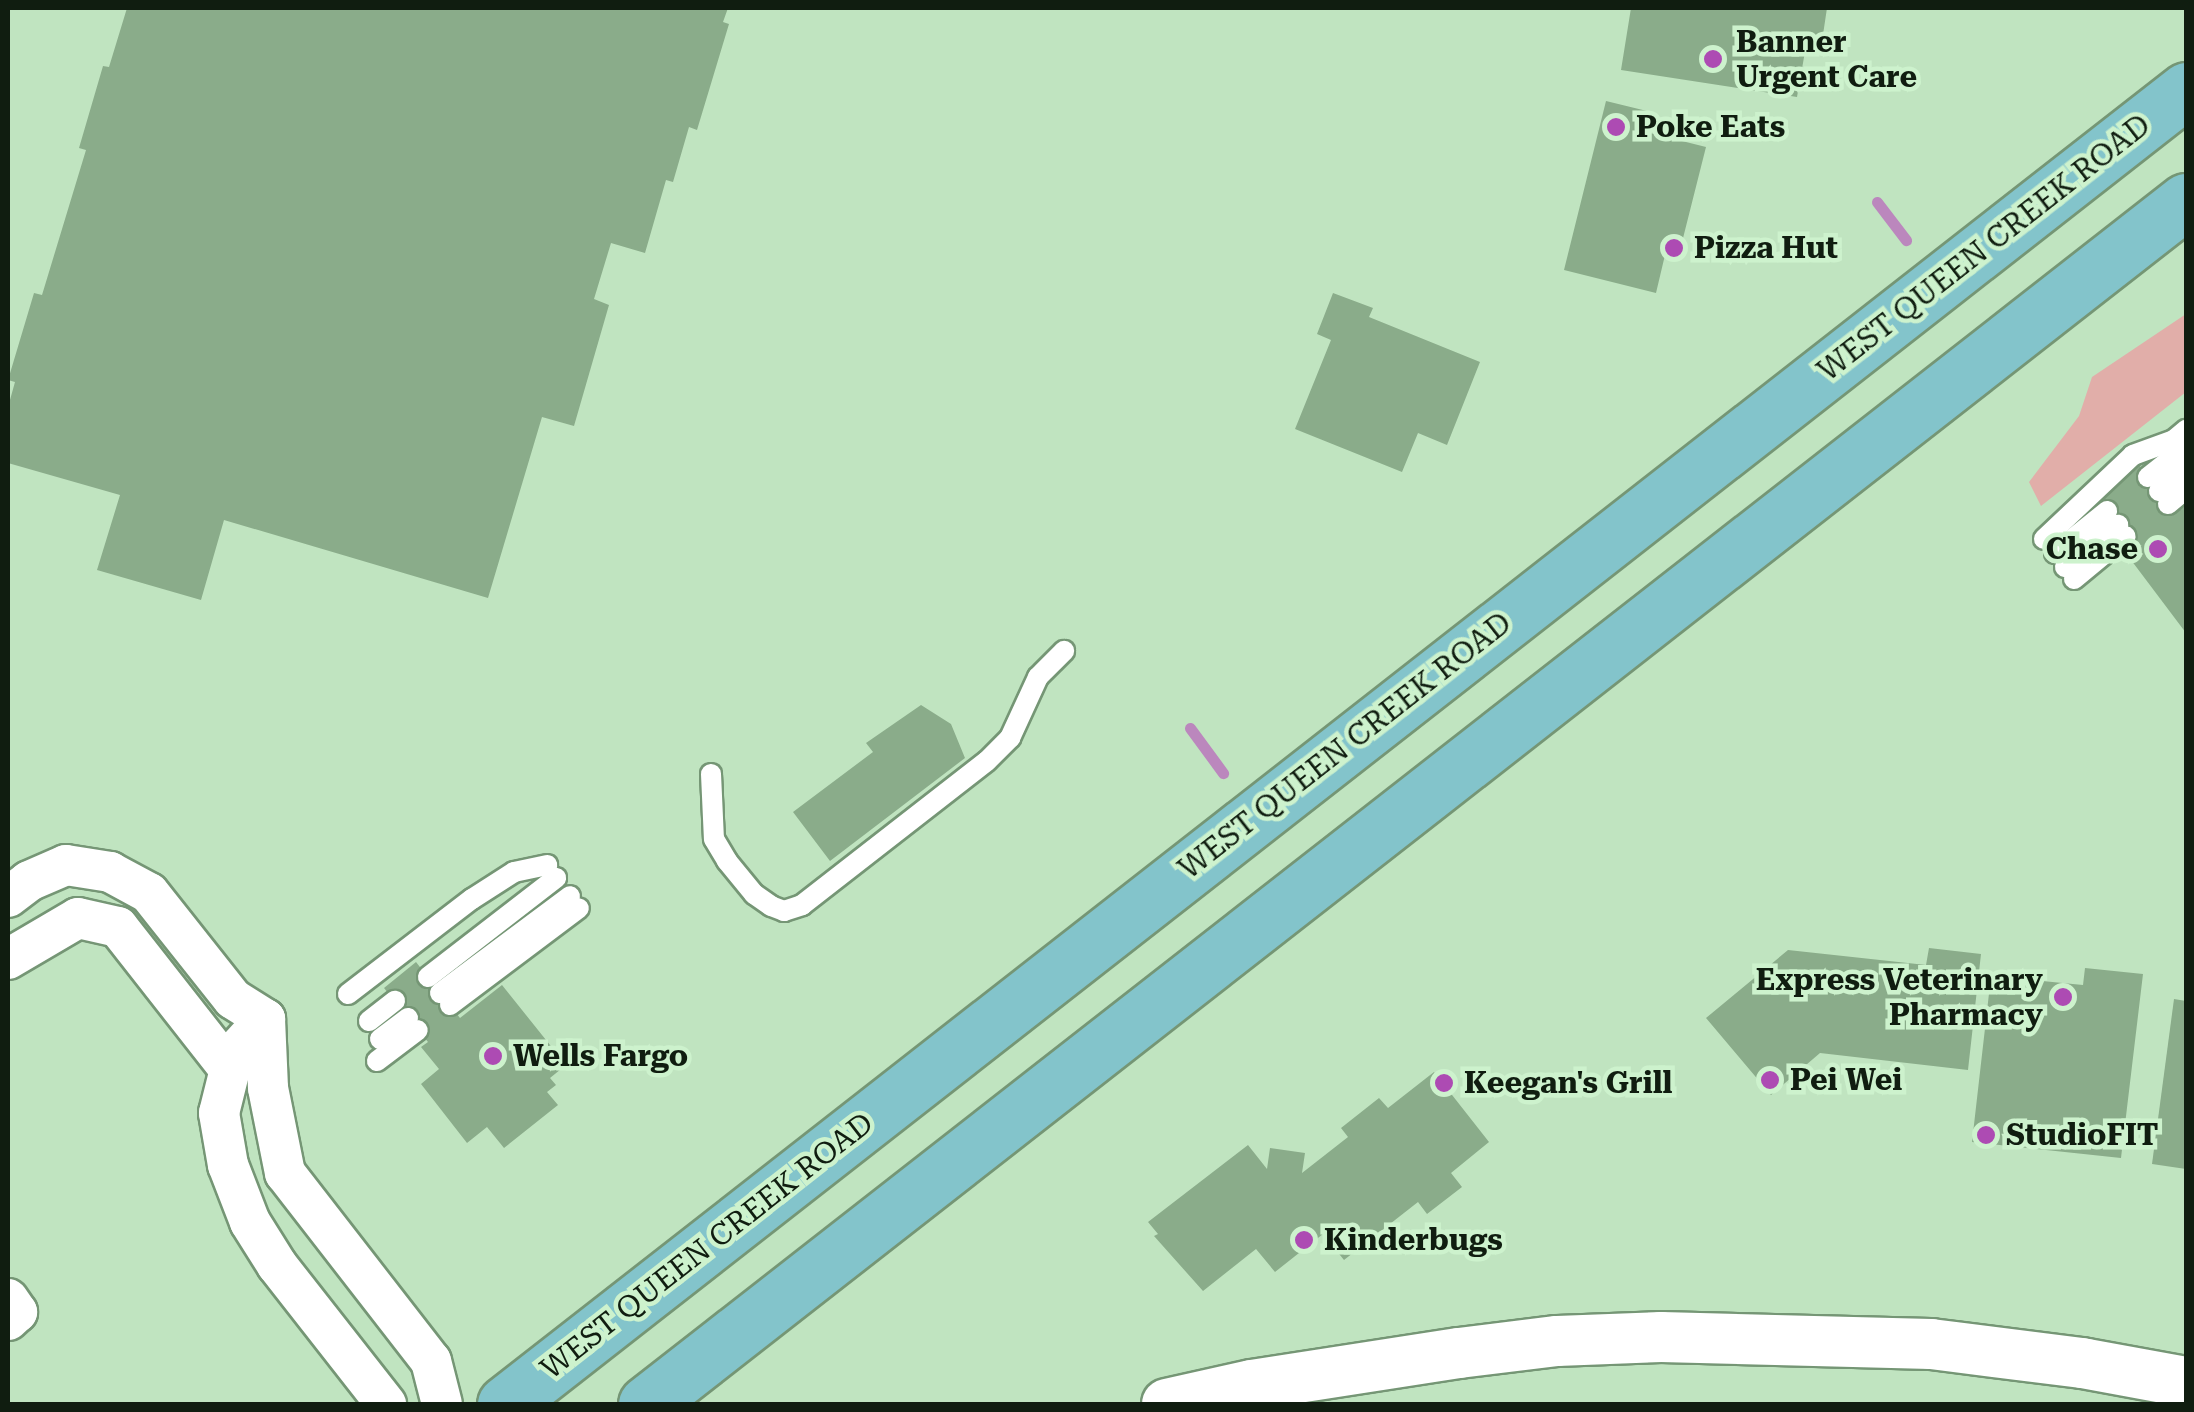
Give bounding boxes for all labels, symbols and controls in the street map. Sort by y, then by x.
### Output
place label: Banner Urgent Care [1736,24,1917,94]
marker: Banner Urgent Care [1700,46,1726,72]
street label: WEST QUEEN CREEK ROAD [1811,107,2157,389]
place label: Poke Eats [1636,109,1785,145]
marker: Poke Eats [1605,116,1627,138]
place label: Pizza Hut [1694,230,1838,266]
marker: Pizza Hut [1663,237,1685,259]
place label: Chase [2046,531,2138,567]
marker: Chase [2147,538,2169,560]
street label: WEST QUEEN CREEK ROAD [1172,605,1518,887]
place label: Express Veterinary Pharmacy [1756,962,2043,1032]
marker: Express Veterinary Pharmacy [2052,986,2074,1008]
place label: Wells Fargo [513,1038,688,1074]
marker: Wells Fargo [482,1045,504,1067]
place label: Pei Wei [1790,1062,1902,1098]
place label: Keegan's Grill [1464,1065,1672,1101]
marker: Pei Wei [1759,1069,1781,1091]
marker: Keegan's Grill [1433,1072,1455,1094]
street label: WEST QUEEN CREEK ROAD [534,1105,880,1387]
place label: StudioFIT [2006,1117,2158,1153]
marker: StudioFIT [1975,1124,1997,1146]
place label: Kinderbugs [1324,1222,1503,1258]
marker: Kinderbugs [1293,1229,1315,1251]

